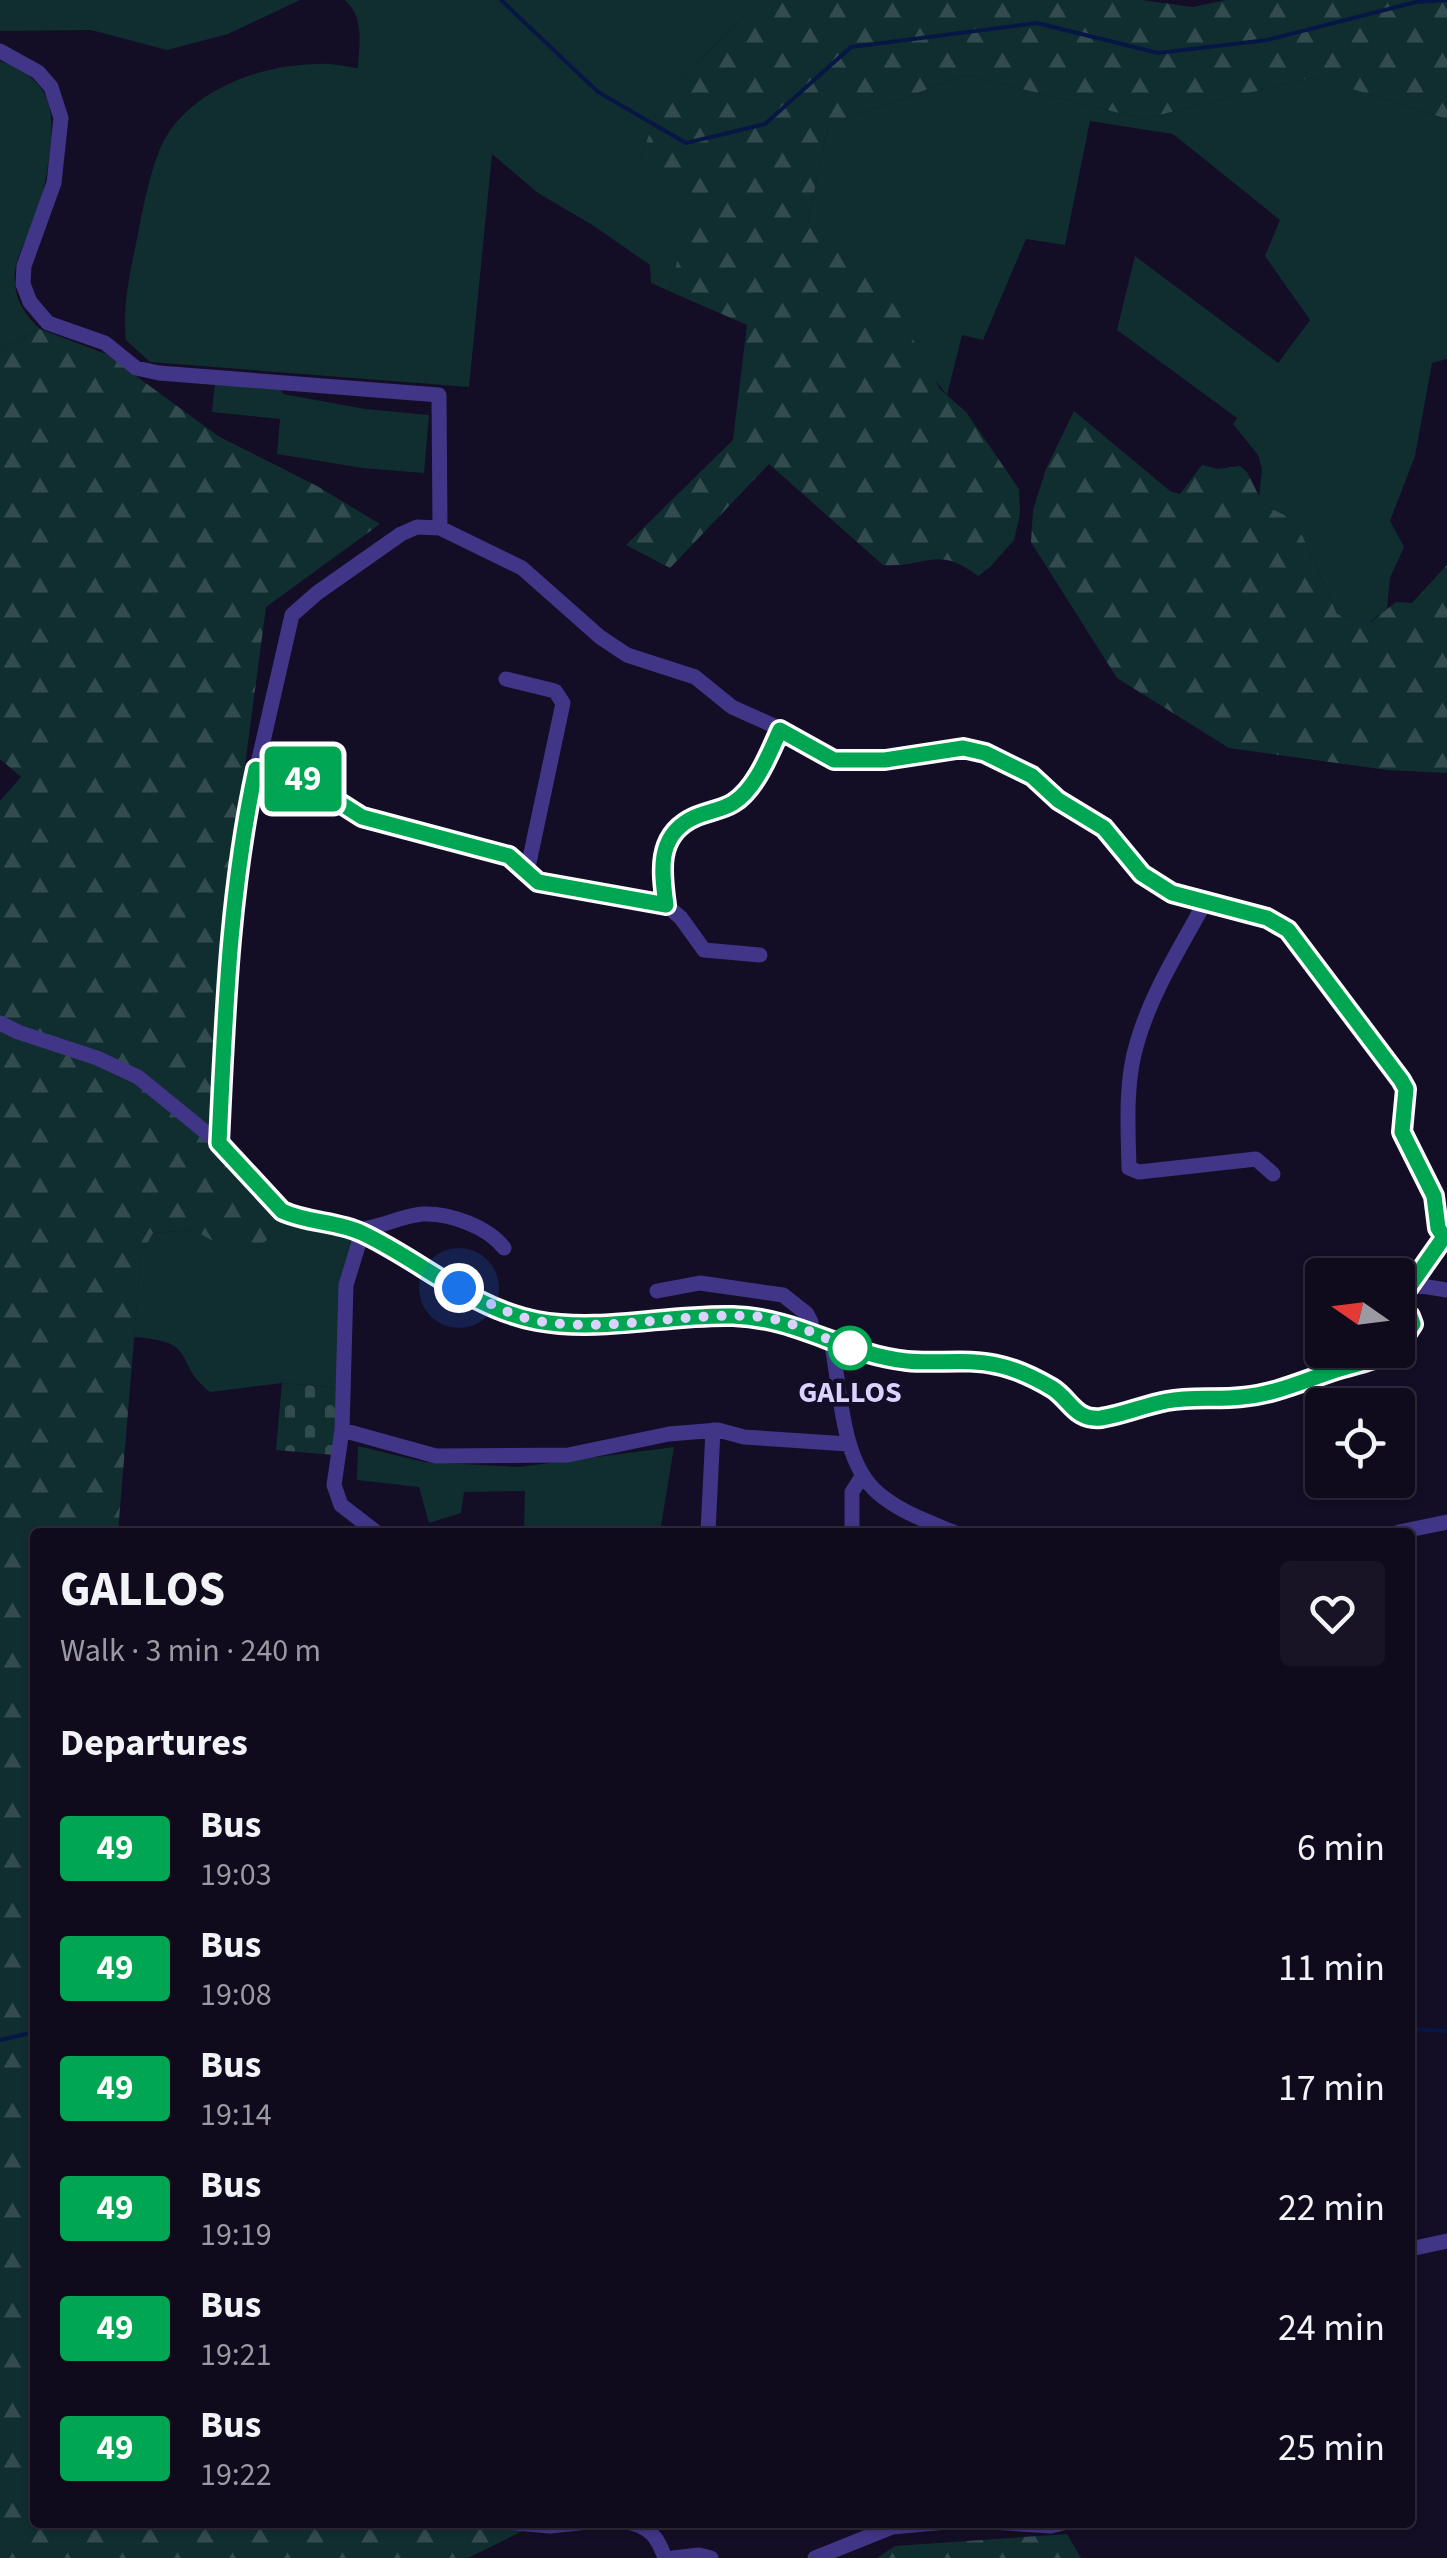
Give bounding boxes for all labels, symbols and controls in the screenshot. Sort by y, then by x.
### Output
line badge: 49 [258,746,348,812]
text: 49 [285,754,321,804]
north arrow [1305,1258,1415,1368]
map controls [1305,1258,1415,1498]
your location [434,1263,484,1313]
marker: GALLOS [829,1327,871,1369]
place label: GALLOS [798,1371,902,1414]
button: locate [1305,1388,1415,1498]
text: GALLOS [60,1556,225,1624]
button: heart [1280,1561,1385,1666]
text: Walk · 3 min · 240 m [60,1628,321,1674]
text: Departures [60,1716,248,1770]
text: Bus [200,1798,261,1852]
text: 6 min [1297,1821,1385,1875]
text: 49 [97,1823,133,1873]
text: 19:03 [200,1852,272,1898]
text: Bus [200,1918,261,1972]
text: 11 min [1278,1941,1385,1995]
text: 49 [97,1943,133,1993]
text: 19:08 [200,1972,272,2018]
text: Bus [200,2038,261,2092]
text: 17 min [1278,2061,1385,2115]
text: 49 [97,2063,133,2113]
text: 19:14 [200,2092,272,2138]
text: Bus [200,2158,261,2212]
text: 22 min [1278,2181,1385,2235]
text: 49 [97,2183,133,2233]
text: 19:19 [200,2212,272,2258]
text: Bus [200,2278,261,2332]
text: 24 min [1278,2301,1385,2355]
text: 49 [97,2303,133,2353]
text: 19:21 [200,2332,272,2378]
text: Bus [200,2398,261,2452]
text: 25 min [1278,2421,1385,2475]
text: 49 [97,2423,133,2473]
text: 19:22 [200,2452,272,2498]

